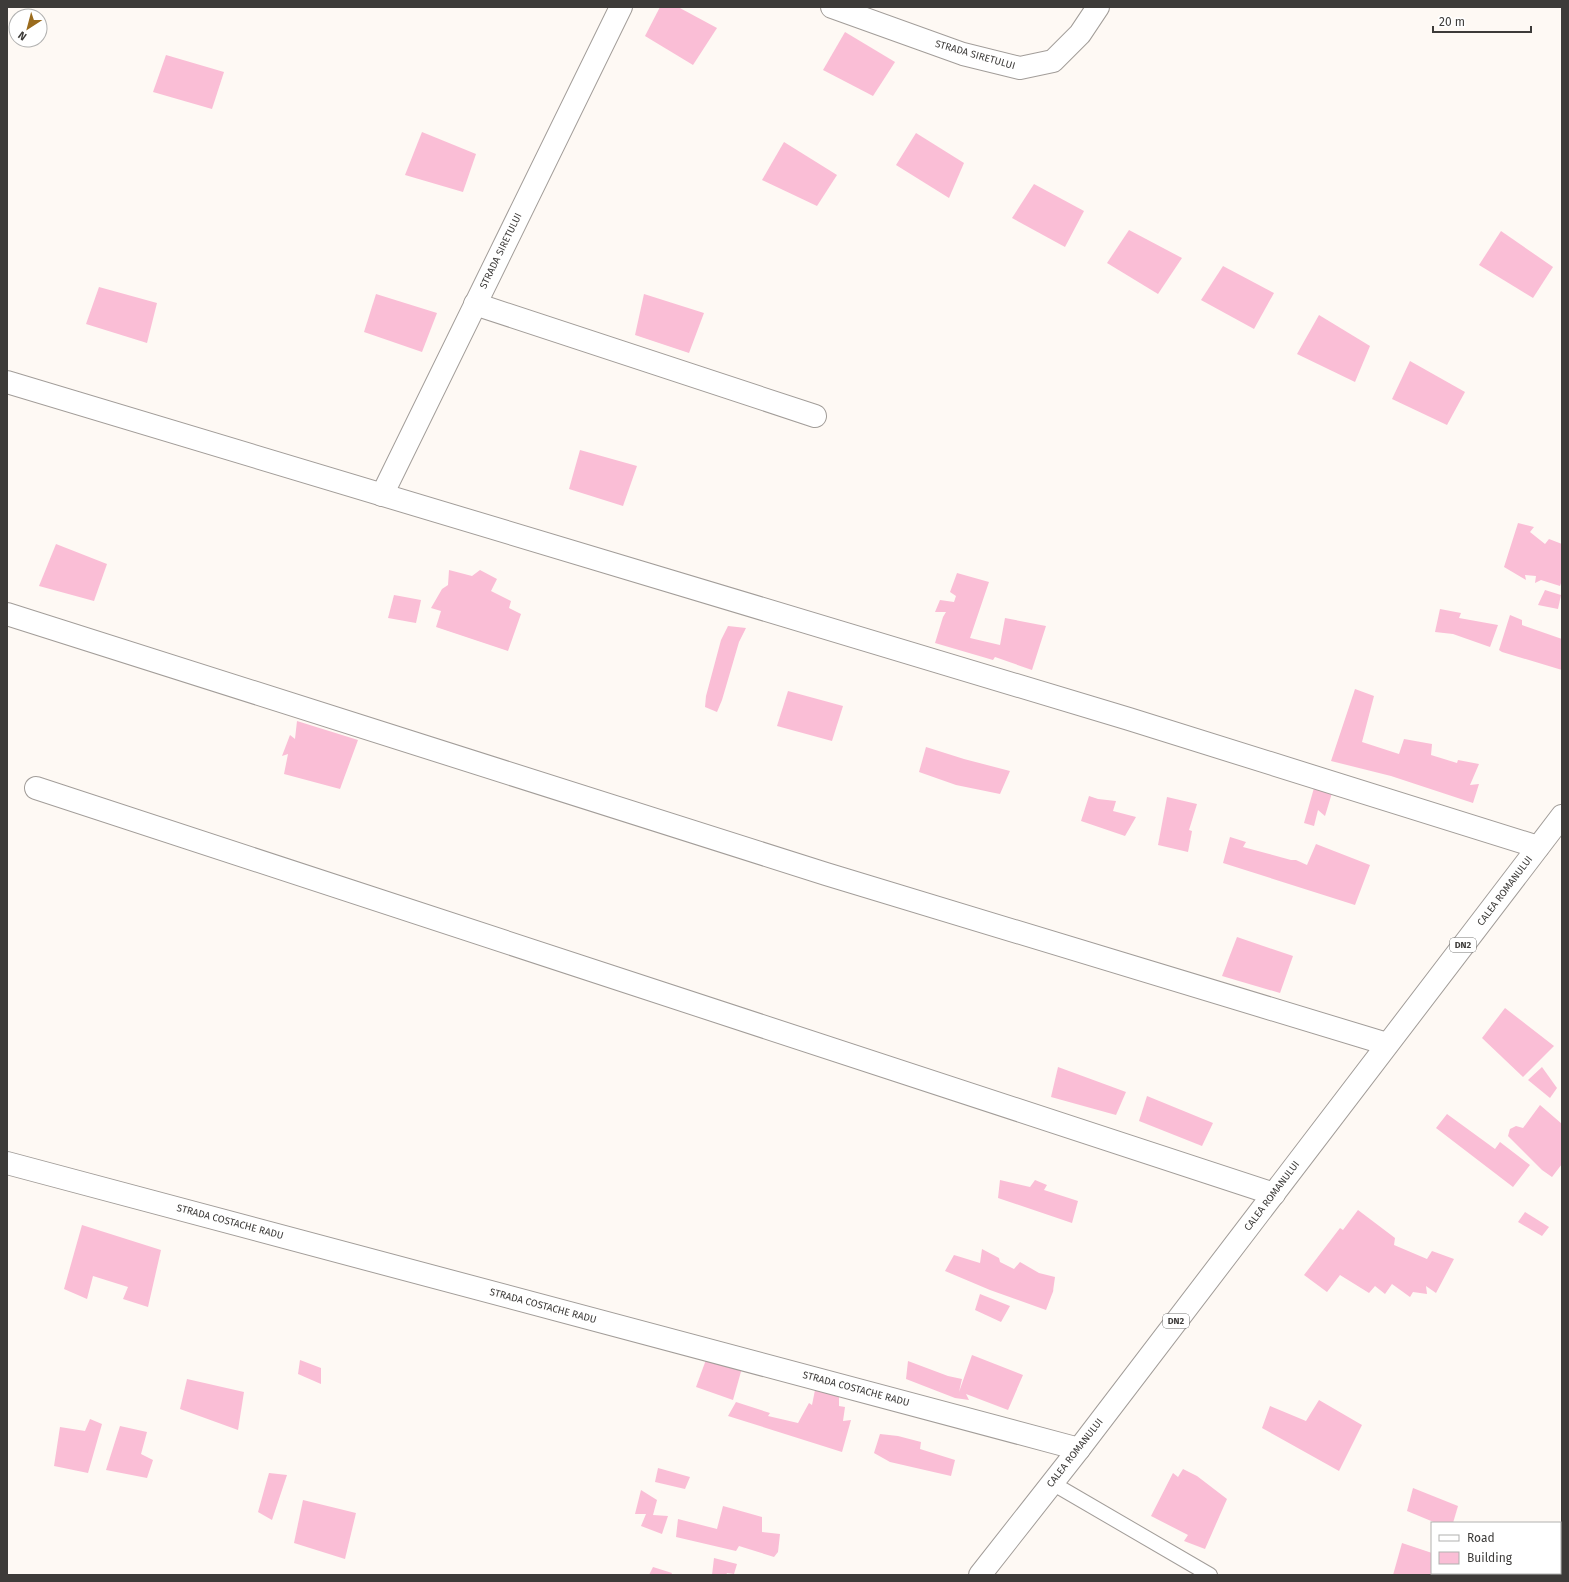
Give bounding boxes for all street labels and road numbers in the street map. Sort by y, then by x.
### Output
street label: STRADA SIRETULUI [934,38,1016,72]
street label: STRADA SIRETULUI [477,211,525,291]
street label: CALEA ROMANULUI [1475,854,1535,928]
road number: DN2 [1450,938,1476,952]
street label: CALEA ROMANULUI [1242,1159,1302,1233]
street label: STRADA COSTACHE RADU [175,1202,285,1242]
street label: STRADA COSTACHE RADU [488,1286,598,1326]
road number: DN2 [1163,1314,1189,1328]
street label: STRADA COSTACHE RADU [801,1369,911,1409]
street label: CALEA ROMANULUI [1044,1416,1106,1490]

